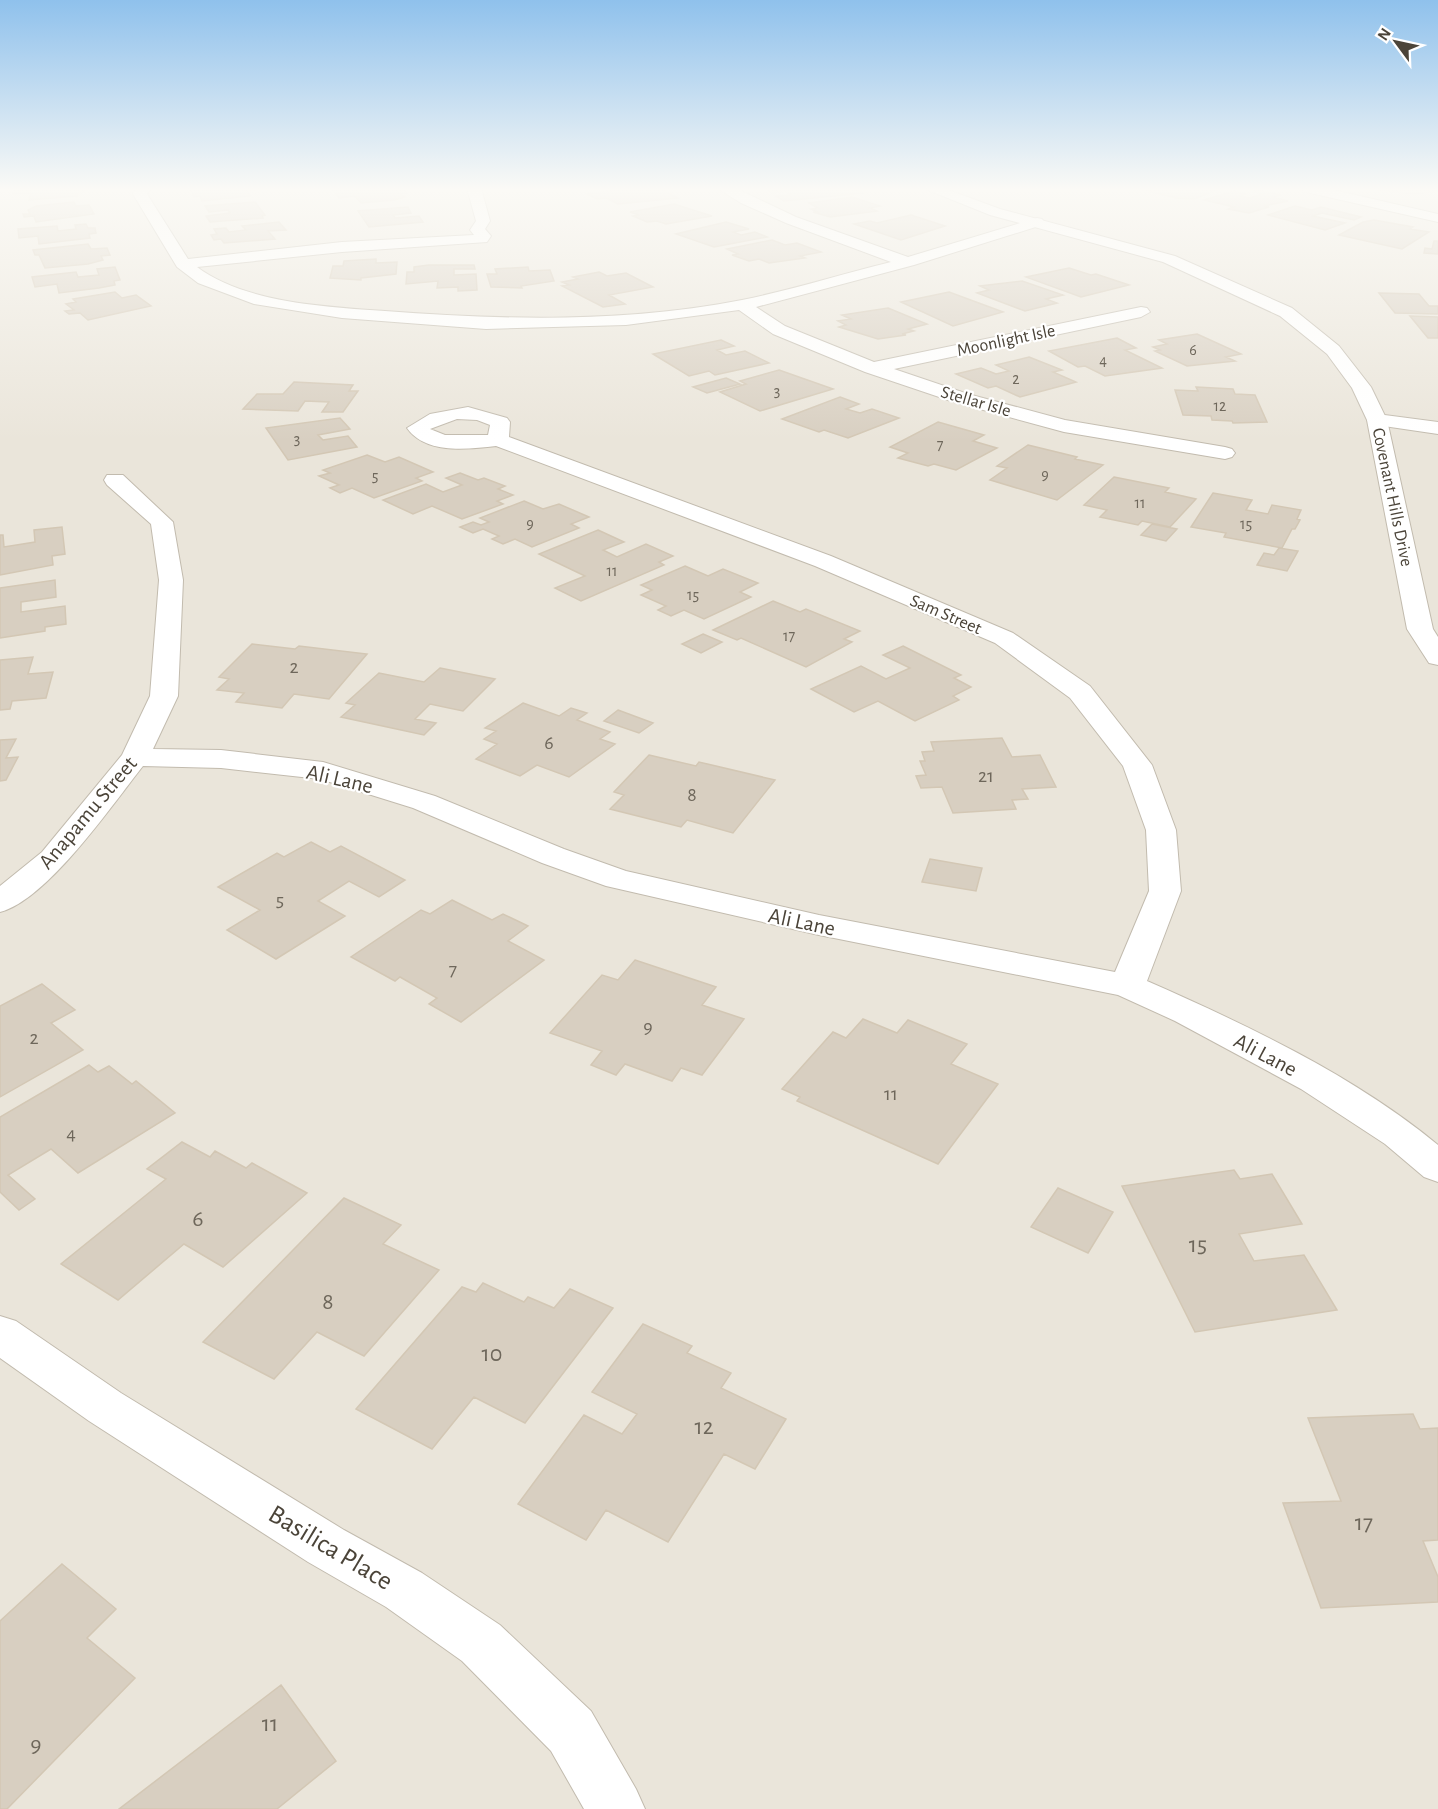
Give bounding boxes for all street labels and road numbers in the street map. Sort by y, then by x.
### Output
street label: Moonlight Isle [955,322,1057,360]
street label: Stellar Isle [939,383,1013,421]
street label: Covenant Hills Drive [1369,426,1416,568]
street label: Sam Street [907,592,984,638]
street label: Anapamu Street [35,752,141,873]
street label: Ali Lane [304,761,375,797]
street label: Ali Lane [766,904,837,940]
street label: Ali Lane [1230,1029,1301,1080]
street label: Basilica Place [264,1500,398,1595]

